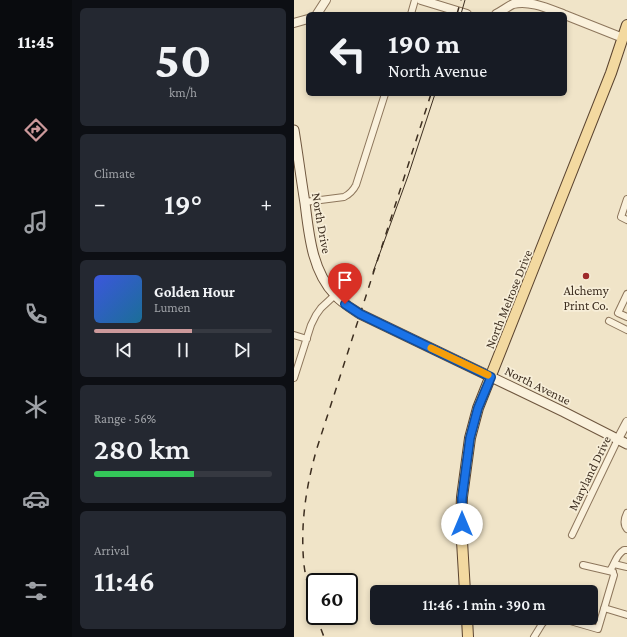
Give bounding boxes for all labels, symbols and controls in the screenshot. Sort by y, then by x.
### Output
icon: left [322,28,374,80]
text: 190 m [388,28,460,59]
text: 50 [154,30,212,88]
text: 11:45 [18,32,54,52]
text: North Avenue [388,61,487,81]
text: km/h [169,85,197,100]
icon: directions [22,116,50,144]
text: Climate [94,166,135,181]
text: 19° [164,187,202,220]
text: − [94,191,106,216]
text: + [260,191,272,216]
street label: North Drive [309,191,334,255]
icon: music [22,208,50,236]
street label: North Melrose Drive [482,247,535,351]
pin [328,263,362,304]
icon: arrive [334,269,356,291]
marker: Alchemy Print Co. [581,271,591,281]
place label: Alchemy Print Co. [563,283,610,313]
text: Golden Hour [154,284,235,300]
icon: phone [22,300,50,328]
text: Lumen [154,300,190,315]
icon: previous [113,339,135,361]
icon: pause [172,339,194,361]
icon: next [231,339,253,361]
street label: North Avenue [502,363,573,408]
icon: climate [22,393,50,421]
text: Range · 56% [94,411,156,426]
text: 280 km [94,432,190,465]
street label: Maryland Drive [565,433,614,513]
icon: car [22,485,50,513]
position arrow [441,503,483,545]
text: Arrival [94,543,129,558]
text: 11:46 [94,564,155,597]
speed limit sign: 60 [306,573,358,625]
icon: filters [22,577,50,605]
text: 11:46 · 1 min · 390 m [423,597,545,613]

